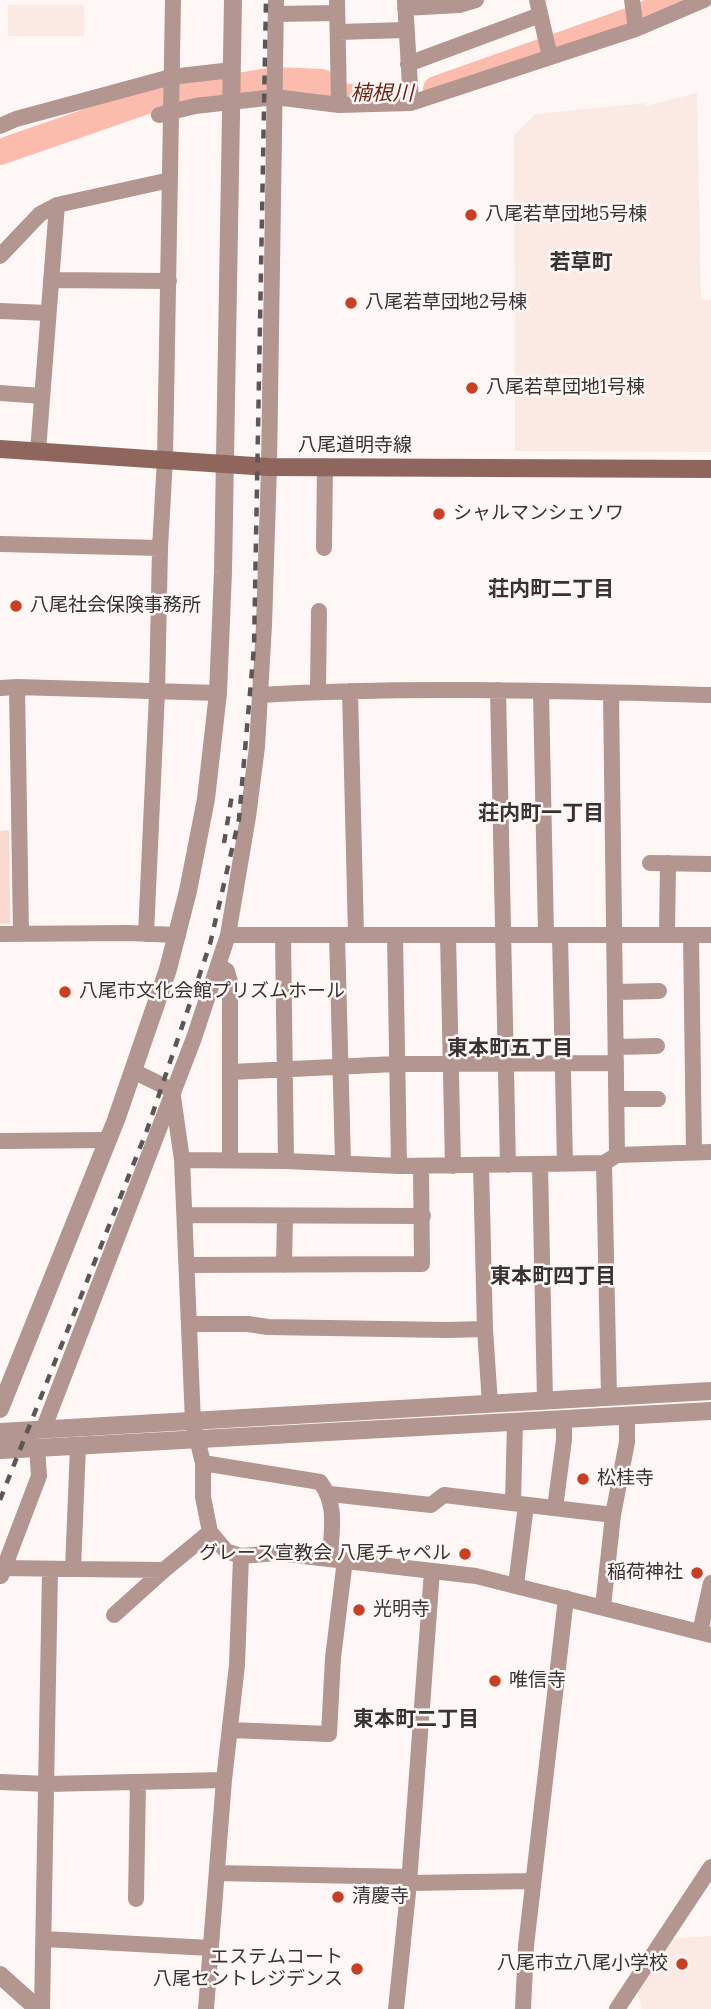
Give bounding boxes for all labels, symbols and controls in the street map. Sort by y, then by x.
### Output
water label: 楠根川 [351,81,413,107]
place label: 八尾若草団地5号棟 [485,204,647,226]
marker: 八尾若草団地5号棟 [463,207,479,223]
district label: 若草町 [550,250,612,276]
place label: 八尾若草団地2号棟 [365,292,527,314]
marker: 八尾若草団地2号棟 [343,295,359,311]
place label: 八尾若草団地1号棟 [486,377,645,399]
marker: 八尾若草団地1号棟 [464,380,480,396]
street label: 八尾道明寺線 [298,435,412,457]
place label: シャルマンシェソワ [453,503,624,525]
marker: シャルマンシェソワ [431,506,447,522]
district label: 荘内町二丁目 [488,577,614,603]
place label: 八尾社会保険事務所 [30,595,201,617]
marker: 八尾社会保険事務所 [8,598,24,614]
district label: 荘内町一丁目 [478,801,604,827]
place label: 八尾市文化会館プリズムホール [79,981,345,1003]
marker: 八尾市文化会館プリズムホール [57,984,73,1000]
district label: 東本町五丁目 [447,1036,573,1062]
district label: 東本町四丁目 [490,1264,616,1290]
place label: 松桂寺 [597,1468,654,1490]
marker: 松桂寺 [575,1471,591,1487]
place label: グレース宣教会 八尾チャペル [199,1543,451,1565]
marker: グレース宣教会 八尾チャペル [457,1546,473,1562]
place label: 稲荷神社 [607,1562,683,1584]
marker: 稲荷神社 [689,1565,705,1581]
place label: 光明寺 [373,1599,430,1621]
marker: 光明寺 [351,1602,367,1618]
place label: 唯信寺 [509,1670,566,1692]
marker: 唯信寺 [487,1673,503,1689]
district label: 東本町二丁目 [353,1707,479,1733]
place label: 清慶寺 [352,1886,409,1908]
marker: 清慶寺 [330,1889,346,1905]
place label: エステムコート 八尾セントレジデンス [153,1947,343,1991]
place label: 八尾市立八尾小学校 [497,1953,668,1975]
marker: 八尾市立八尾小学校 [674,1956,690,1972]
marker: エステムコート 八尾セントレジデンス [349,1961,365,1977]

